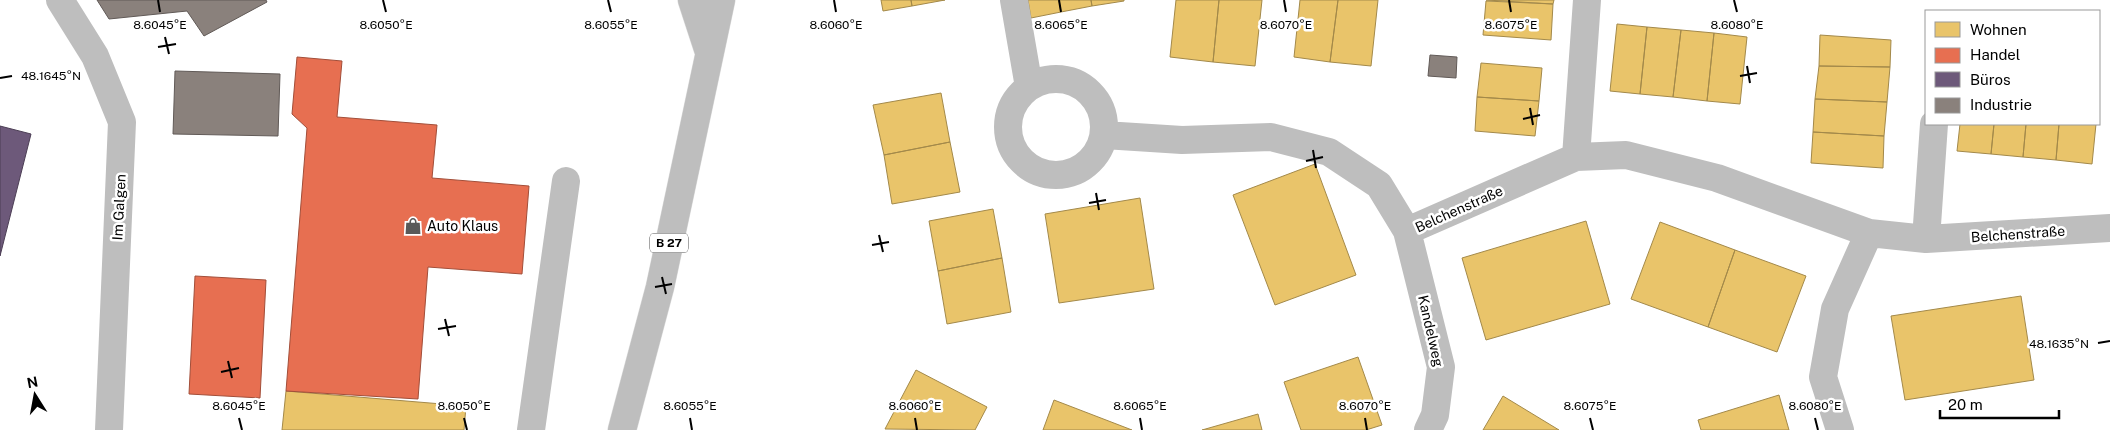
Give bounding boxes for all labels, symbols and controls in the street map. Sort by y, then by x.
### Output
legend [1925,10,2100,125]
text: 8.6045°E [133,18,187,32]
text: 8.6050°E [359,18,413,32]
text: 8.6055°E [584,18,638,32]
text: 8.6060°E [810,18,862,32]
text: 8.6065°E [1034,18,1088,32]
text: 8.6070°E [1260,18,1312,32]
text: 8.6075°E [1485,18,1537,32]
text: 8.6080°E [1710,18,1764,32]
text: Wohnen [1970,21,2027,38]
text: Handel [1970,46,2020,63]
text: 48.1645°N [21,69,81,83]
text: Büros [1970,71,2011,88]
text: Industrie [1970,96,2032,113]
street label: Im Galgen [109,173,129,241]
street label: Belchenstraße [1413,182,1505,235]
shop icon: Auto Klaus [403,216,423,236]
place label: Auto Klaus [427,218,498,234]
street label: Belchenstraße [1970,223,2066,245]
road number: B 27 [650,234,688,252]
street label: Kandelweg [1415,294,1447,369]
text: 48.1635°N [2029,337,2089,351]
north arrow [10,370,60,420]
text: N [26,373,39,391]
scale bar [1940,388,2059,420]
text: 20 m [1948,396,1983,413]
text: 8.6045°E [212,399,266,413]
text: 8.6050°E [437,399,491,413]
text: 8.6055°E [663,399,717,413]
text: 8.6060°E [889,399,941,413]
text: 8.6065°E [1113,399,1167,413]
text: 8.6070°E [1339,399,1391,413]
text: 8.6075°E [1564,399,1616,413]
text: 8.6080°E [1788,399,1842,413]

